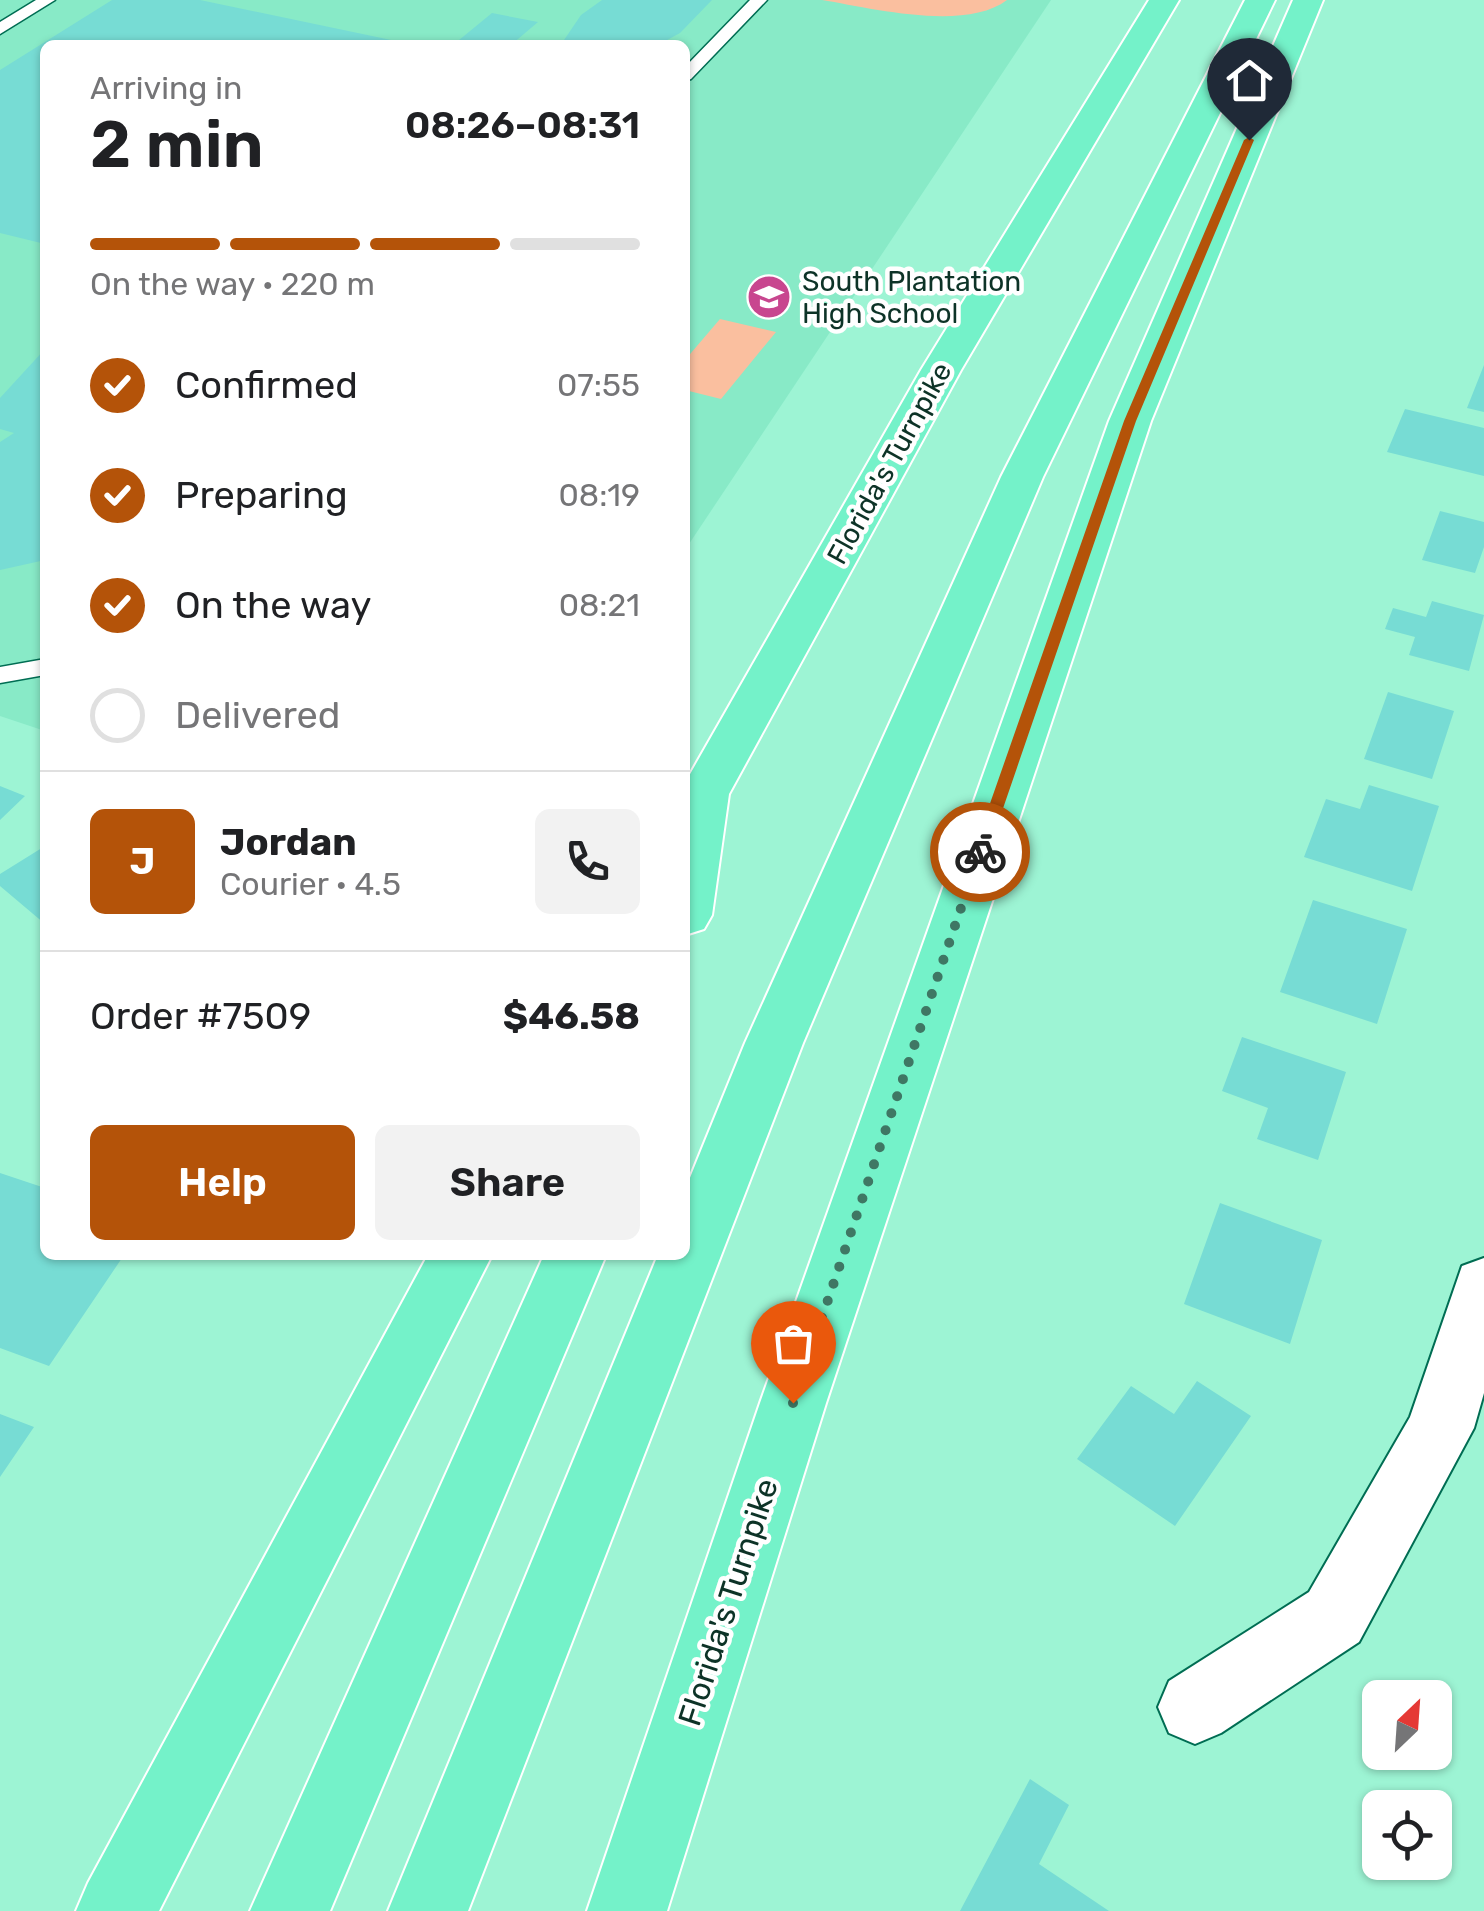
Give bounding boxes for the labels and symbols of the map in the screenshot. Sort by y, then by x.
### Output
pin [1207,38,1292,141]
place label: South Plantation High School [802,265,1021,330]
school or university icon: South Plantation High School [746,274,792,320]
street label: Florida's Turnpike [820,357,959,570]
courier [930,802,1030,902]
pin [751,1301,836,1404]
street label: Florida's Turnpike [670,1474,786,1730]
north arrow [1362,1680,1452,1770]

